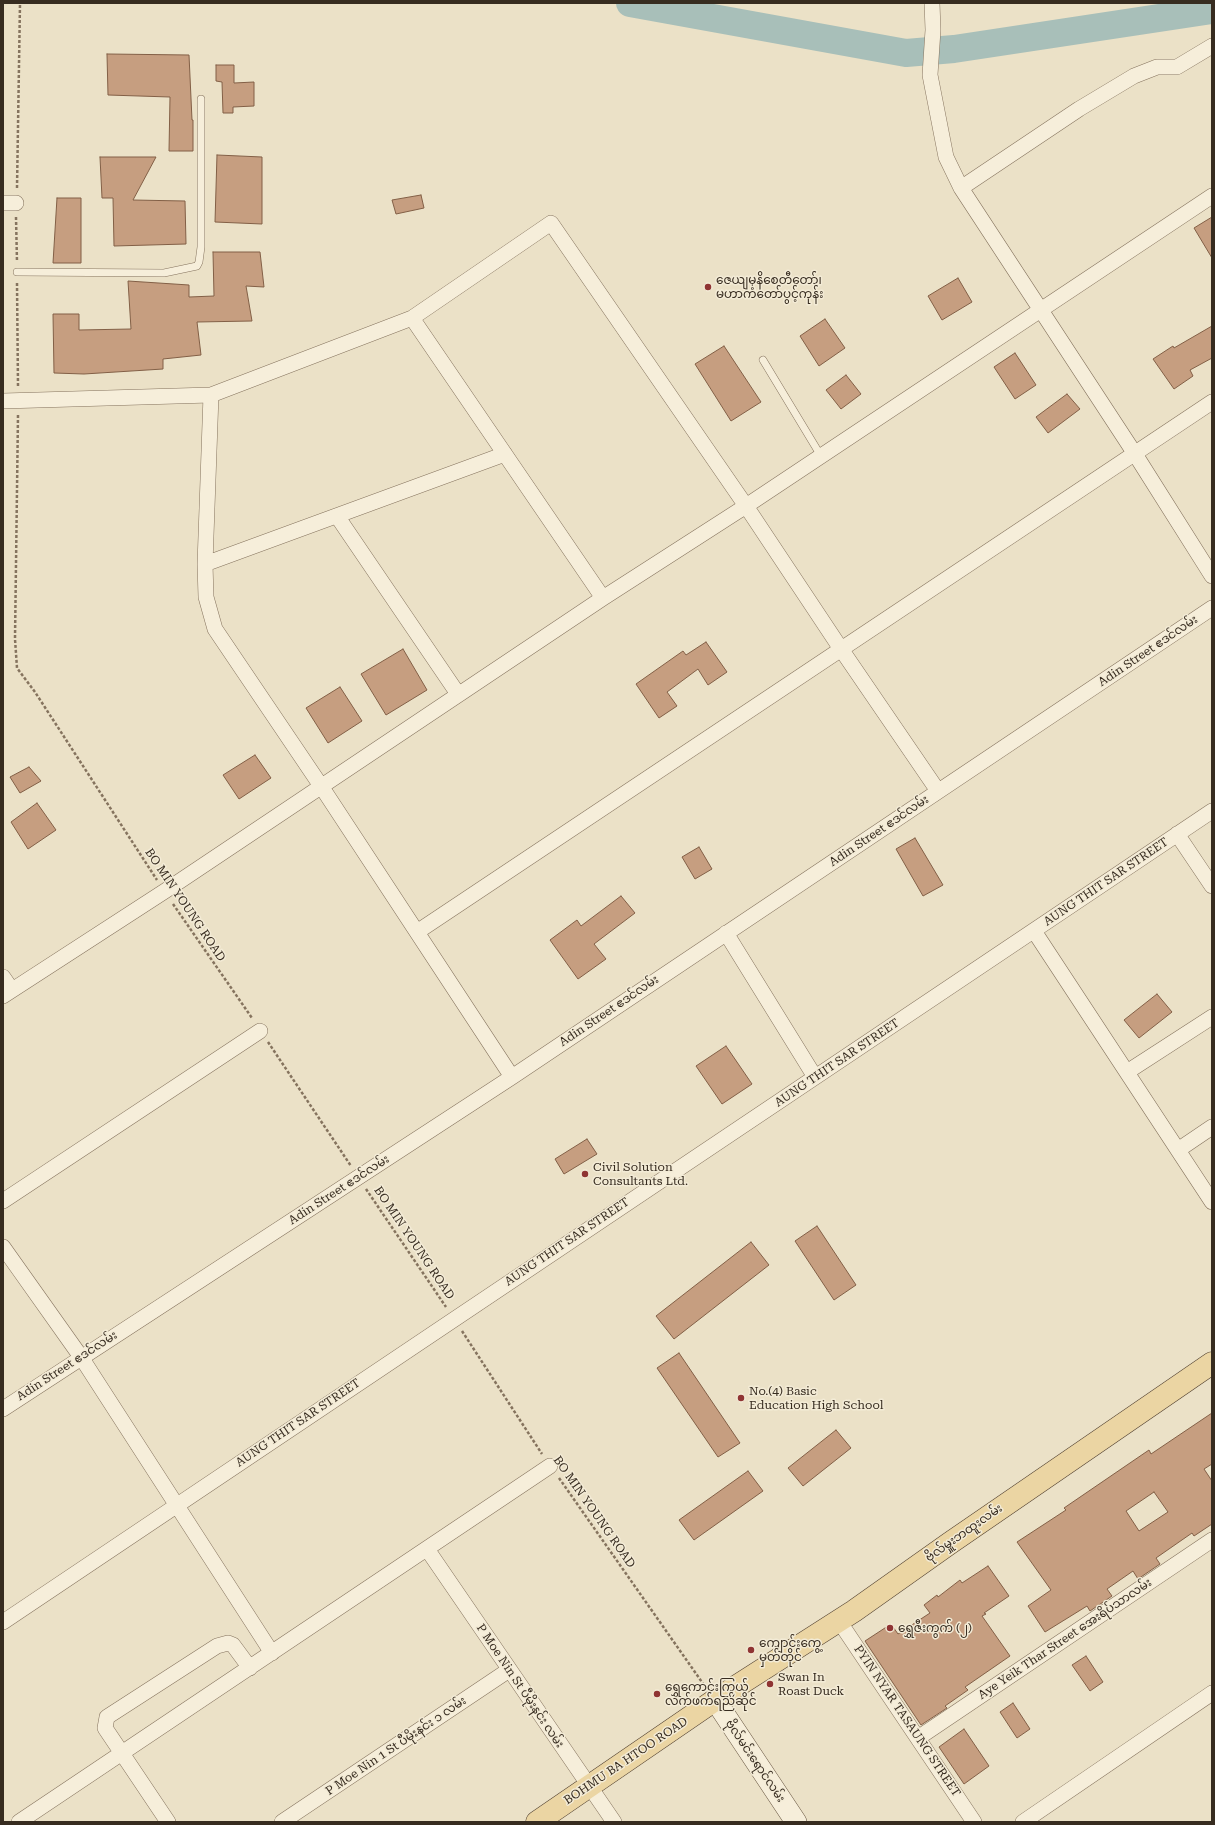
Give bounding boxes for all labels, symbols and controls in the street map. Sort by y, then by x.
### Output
place label: ဇေယျမုနိစေတီတော်၊ မဟာကံတော်ပွင့်ကုန်း [716,273,823,301]
marker: ဇေယျမုနိစေတီတော်၊ မဟာကံတော်ပွင့်ကုန်း [703,282,713,292]
street label: Adin Street ဧဒင်လမ်း [1095,612,1201,690]
street label: Adin Street ဧဒင်လမ်း [826,792,932,870]
street label: AUNG THIT SAR STREET [1041,835,1171,929]
street label: BO MIN YOUNG ROAD [142,846,228,964]
street label: Adin Street ဧဒင်လမ်း [556,972,662,1050]
street label: AUNG THIT SAR STREET [772,1016,902,1110]
street label: Adin Street ဧဒင်လမ်း [286,1152,392,1228]
place label: Civil Solution Consultants Ltd. [593,1160,688,1188]
marker: Civil Solution Consultants Ltd. [580,1169,590,1179]
street label: BO MIN YOUNG ROAD [371,1184,457,1302]
street label: AUNG THIT SAR STREET [502,1195,632,1289]
street label: Adin Street ဧဒင်လမ်း [14,1328,120,1404]
street label: AUNG THIT SAR STREET [233,1376,363,1470]
place label: No.(4) Basic Education High School [749,1384,883,1412]
marker: No.(4) Basic Education High School [736,1393,746,1403]
street label: BO MIN YOUNG ROAD [550,1453,638,1571]
street label: ဗိုလ်မှူးဘထူးလမ်း [923,1501,1005,1565]
street label: Aye Yeik Thar Street အေးရိပ်သာလမ်း [976,1575,1154,1703]
street label: P Moe Nin St ပီမိုးနင်း လမ်း [473,1621,567,1751]
place label: ရွှေဇီးကွက် (၂) [898,1621,972,1635]
marker: ရွှေဇီးကွက် (၂) [885,1623,895,1633]
place label: ကျောင်းကွေ့ မှတ်တိုင် [759,1636,821,1664]
street label: PYIN NYAR TASAUNG STREET [851,1642,963,1800]
marker: ကျောင်းကွေ့ မှတ်တိုင် [746,1645,756,1655]
place label: Swan In Roast Duck [778,1670,844,1698]
marker: Swan In Roast Duck [765,1679,775,1689]
place label: ရွှေကောင်းကြွယ် လက်ဖက်ရည်ဆိုင် [665,1680,756,1708]
marker: ရွှေကောင်းကြွယ် လက်ဖက်ရည်ဆိုင် [652,1689,662,1699]
street label: P Moe Nin 1 St ပီမိုးနင်း ၁ လမ်း [323,1693,469,1799]
street label: BOHMU BA HTOO ROAD [561,1714,691,1808]
street label: ဗိုလ်မင်းရောင်လမ်း [722,1717,788,1805]

